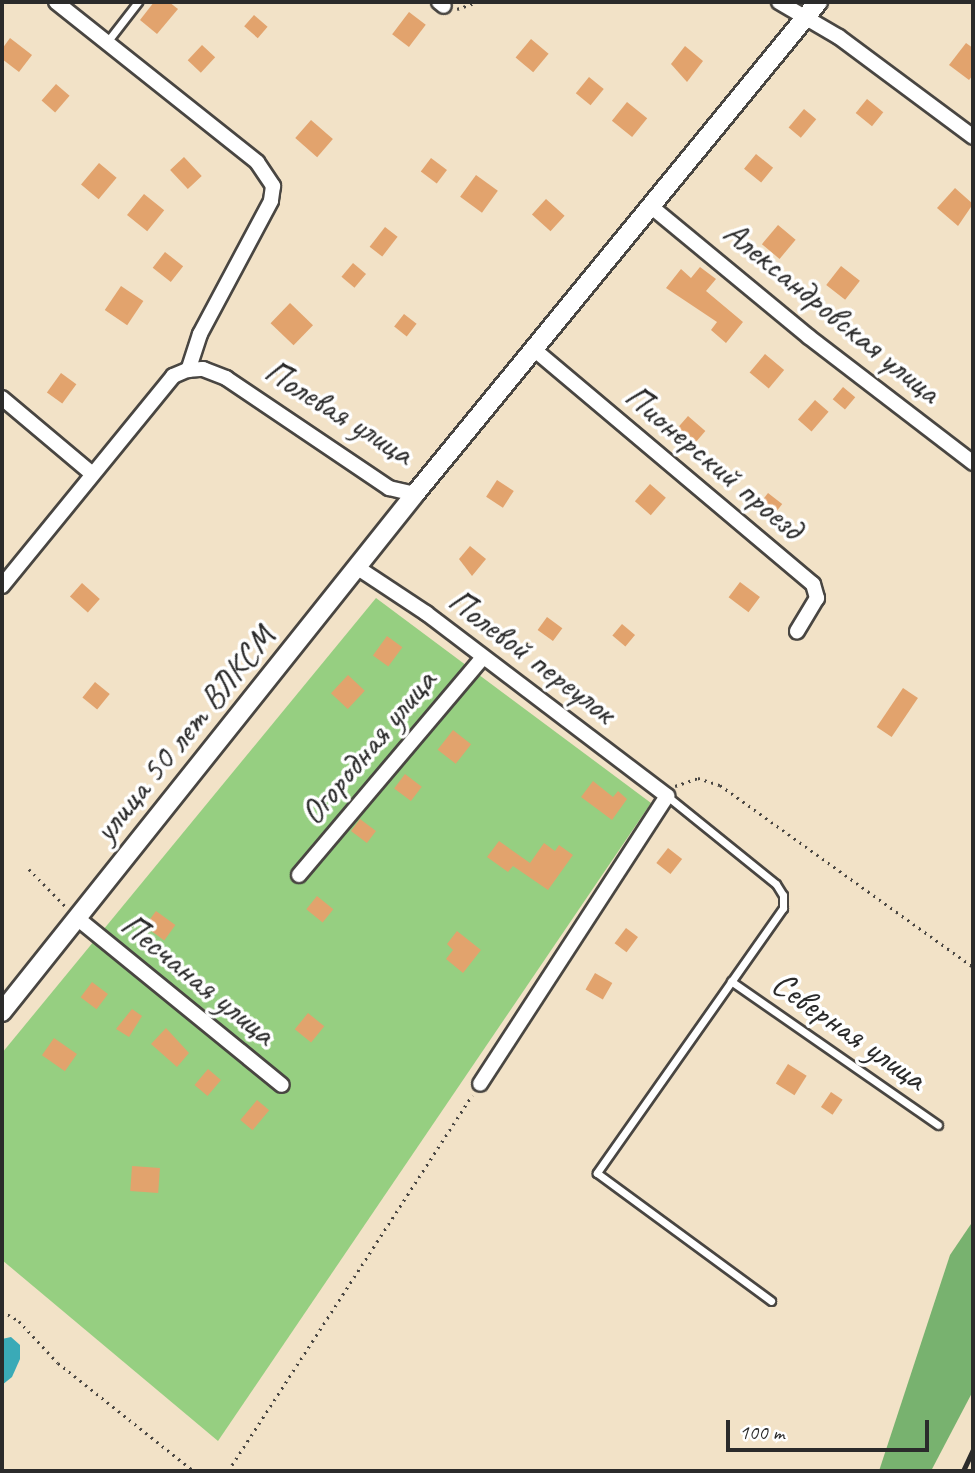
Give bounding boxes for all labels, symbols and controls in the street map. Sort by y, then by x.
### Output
street label: Александровская улица [714,211,950,413]
street label: Полевая улица [256,349,422,475]
street label: Пионерский проезд [616,375,812,549]
street label: Полевой переулок [440,579,624,733]
street label: улица 50 лет ВЛКСМ [84,617,284,851]
street label: Огородная улица [290,660,446,834]
street label: Песчаная улица [111,903,285,1055]
street label: Северная улица [763,962,935,1100]
scale bar [730,1406,933,1450]
text: 100 m [739,1419,784,1445]

